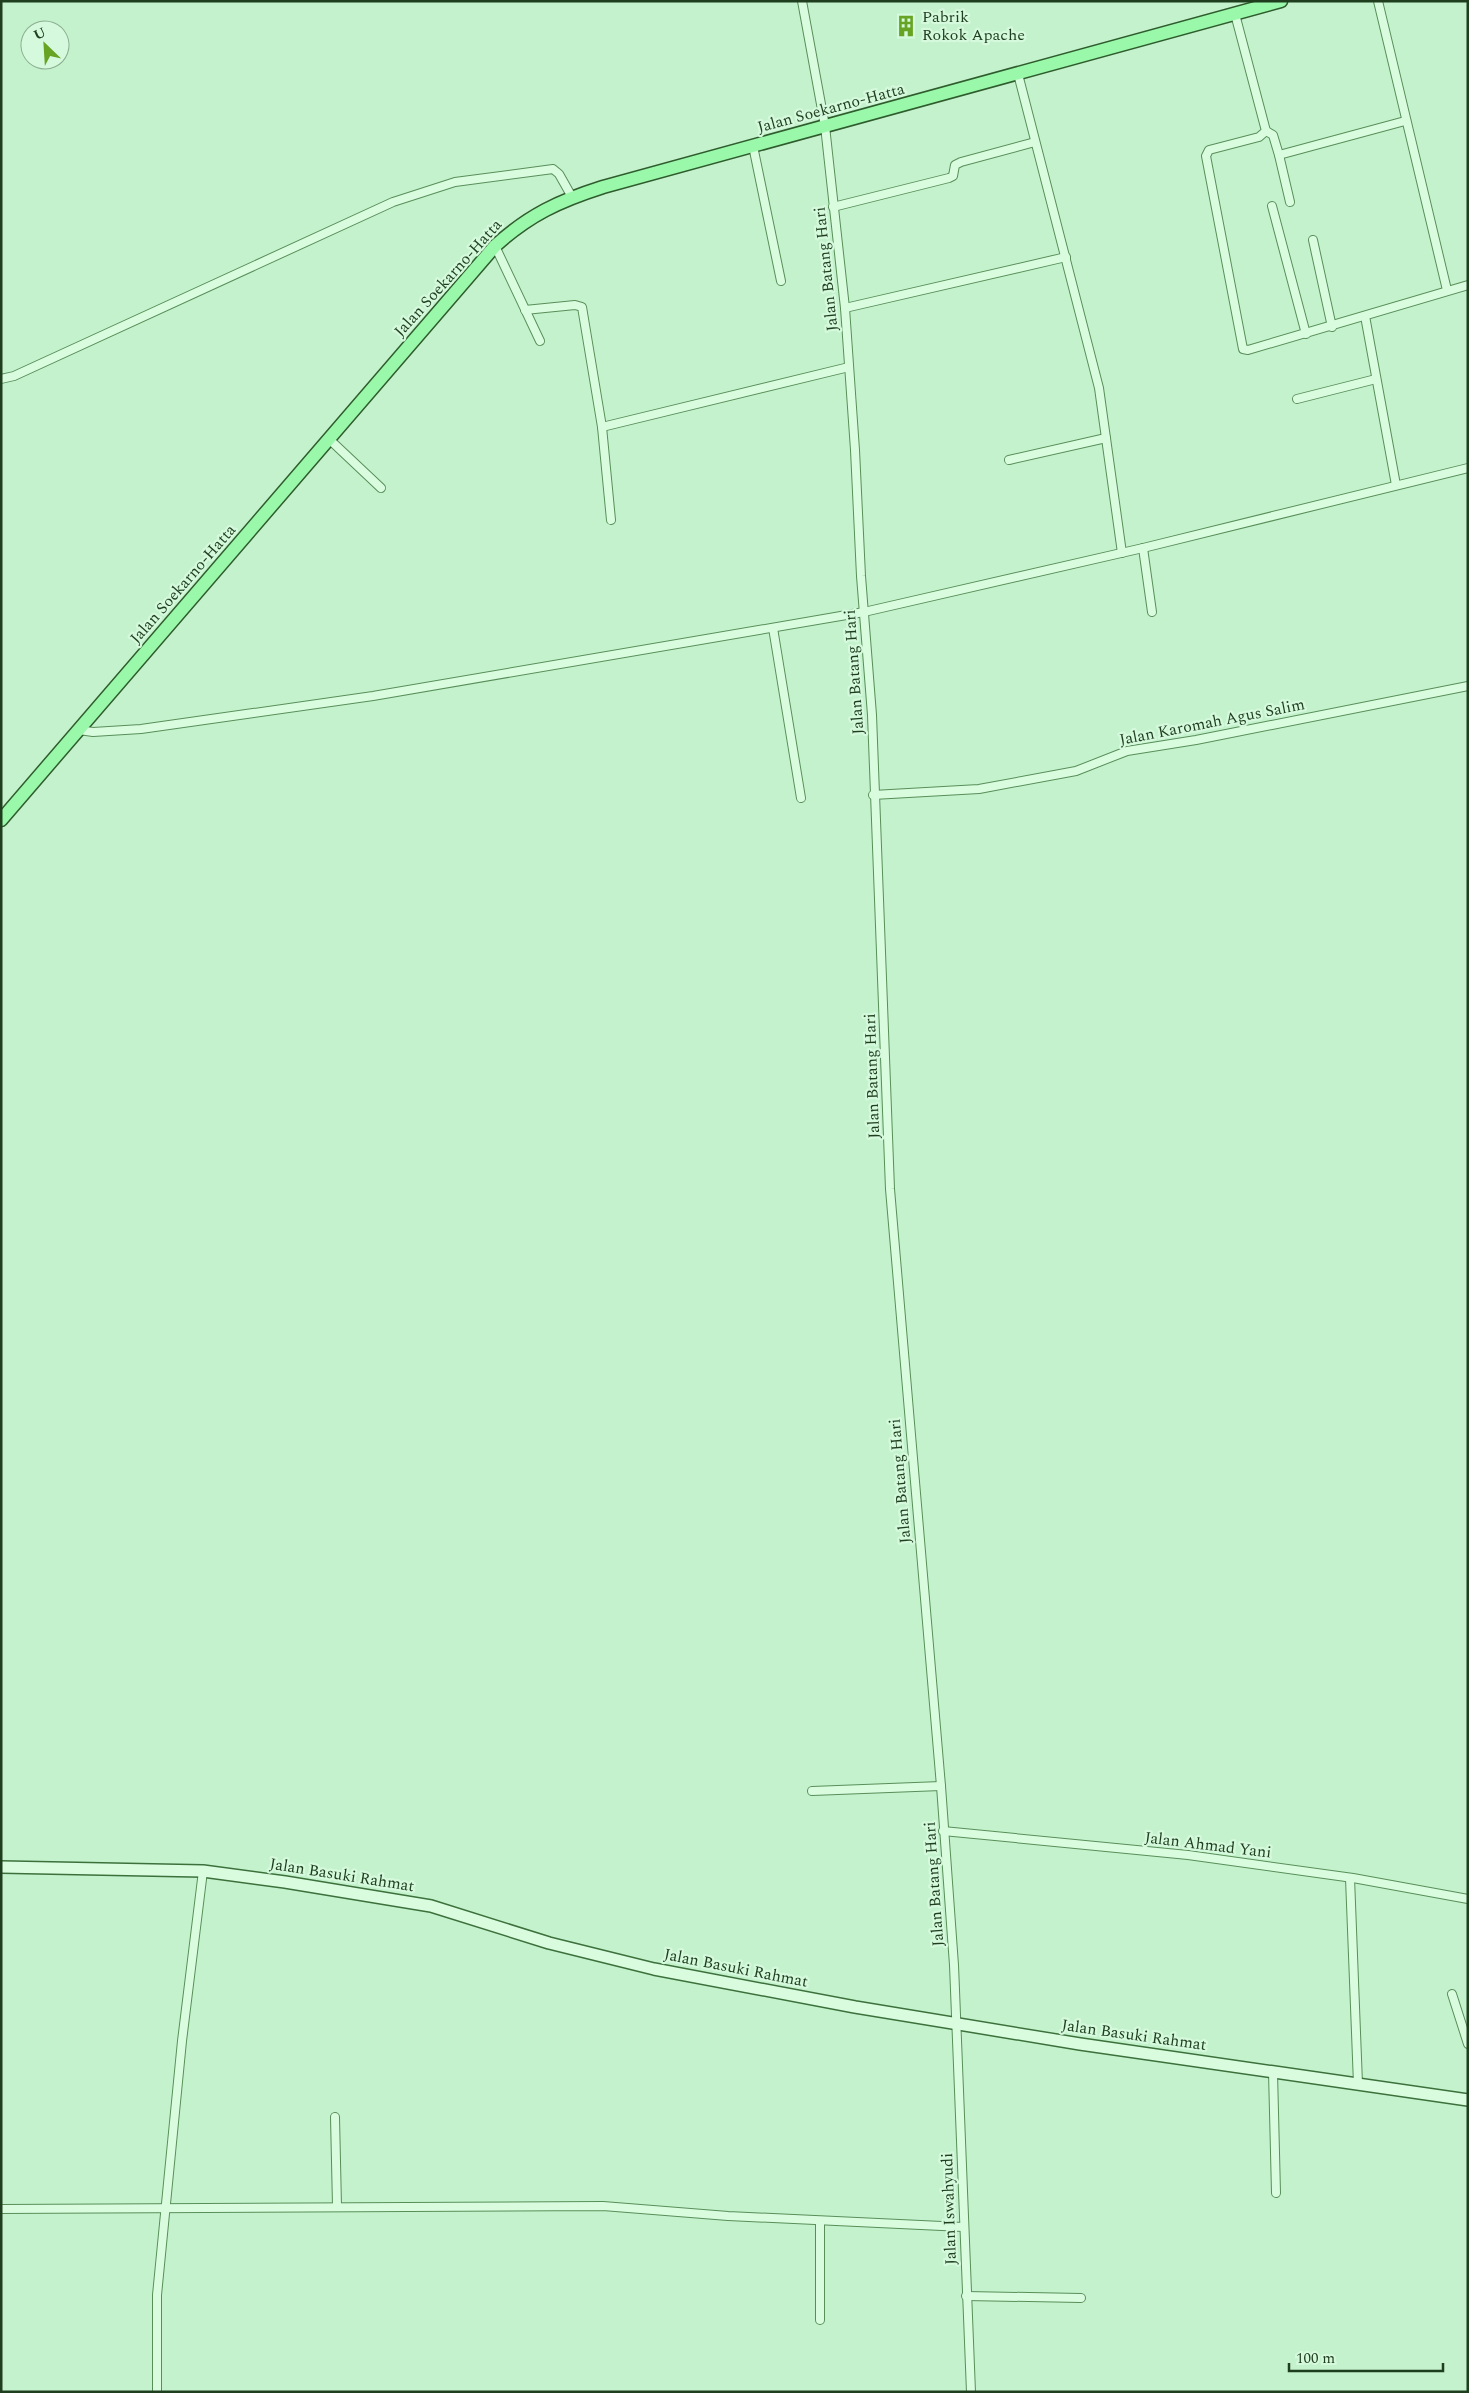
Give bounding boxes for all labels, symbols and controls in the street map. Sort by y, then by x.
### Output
place label: Pabrik Rokok Apache [922,5,1025,47]
building icon: Pabrik Rokok Apache [893,13,919,39]
north arrow [20,20,70,70]
text: U [30,22,50,46]
street label: Jalan Soekarno-Hatta [755,77,907,139]
street label: Jalan Batang Hari [808,205,844,333]
street label: Jalan Soekarno-Hatta [388,214,508,342]
street label: Jalan Soekarno-Hatta [124,519,242,649]
street label: Jalan Batang Hari [838,609,870,735]
street label: Jalan Karomah Agus Salim [1117,692,1307,752]
street label: Jalan Batang Hari [858,1013,886,1139]
street label: Jalan Batang Hari [883,1418,917,1544]
street label: Jalan Batang Hari [918,1821,950,1947]
street label: Jalan Ahmad Yani [1143,1825,1273,1865]
street label: Jalan Basuki Rahmat [268,1852,416,1898]
street label: Jalan Basuki Rahmat [662,1942,810,1994]
street label: Jalan Basuki Rahmat [1060,2013,1208,2057]
street label: Jalan Iswahyudi [935,2153,963,2265]
scale bar [1289,2340,1443,2372]
text: 100 m [1296,2347,1335,2370]

